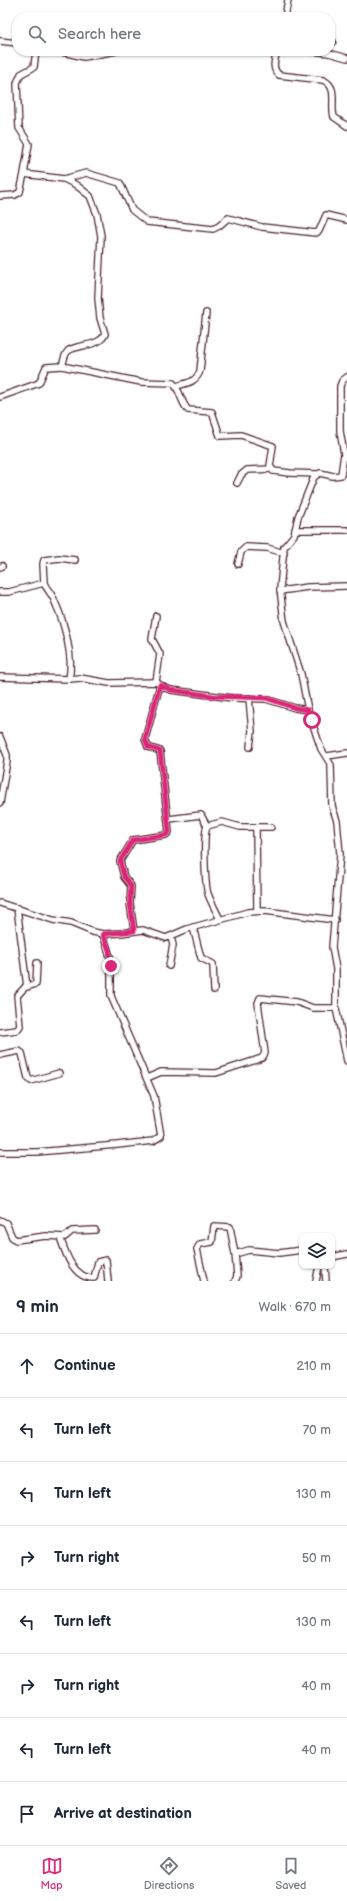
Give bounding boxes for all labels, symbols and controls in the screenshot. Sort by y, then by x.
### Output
search box [12,12,335,56]
icon: search [26,23,48,45]
text: Search here [58,25,141,44]
route start [303,711,321,729]
route end [102,957,120,975]
map controls [299,1233,335,1269]
button: layers [299,1233,335,1269]
text: 9 min [16,1297,59,1317]
text: Walk · 670 m [259,1299,331,1315]
icon: ahead [16,1355,38,1377]
text: Continue [54,1356,116,1375]
text: 210 m [297,1358,331,1374]
icon: left [16,1419,38,1441]
text: Turn left [54,1420,111,1439]
text: 70 m [303,1422,331,1438]
icon: left [16,1483,38,1505]
text: Turn left [54,1484,111,1503]
text: 130 m [296,1486,331,1502]
icon: right [16,1547,38,1569]
text: Turn right [54,1548,119,1567]
text: 50 m [302,1550,331,1566]
icon: left [16,1611,38,1633]
text: Turn left [54,1612,111,1631]
text: 130 m [296,1614,331,1630]
icon: right [16,1675,38,1697]
text: Turn right [54,1676,119,1695]
text: 40 m [301,1678,331,1694]
icon: left [16,1739,38,1761]
text: Turn left [54,1740,111,1759]
text: 40 m [301,1742,331,1758]
icon: arrive [16,1803,38,1825]
text: Arrive at destination [54,1804,192,1823]
tab: Map [41,1855,63,1892]
tab: Directions [144,1855,194,1892]
tab: Saved [276,1855,306,1892]

